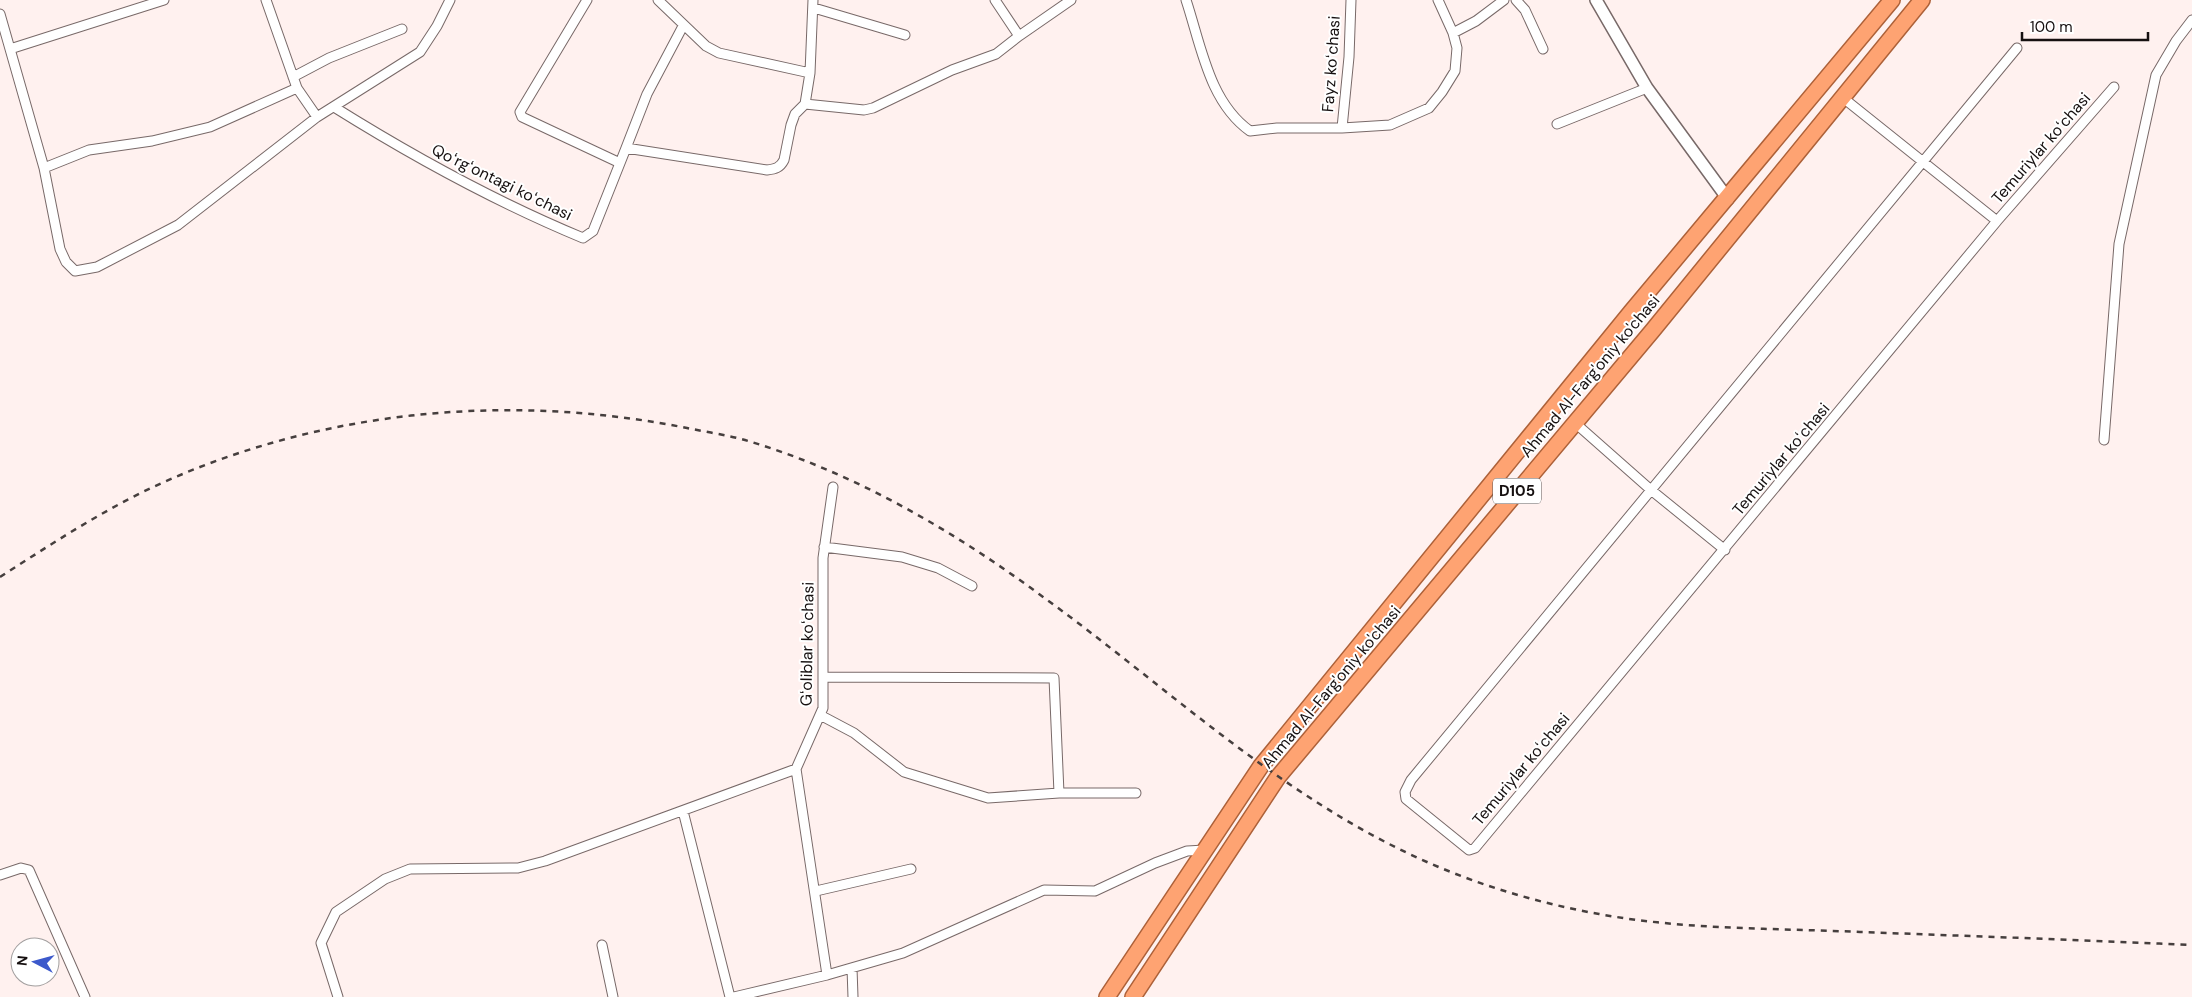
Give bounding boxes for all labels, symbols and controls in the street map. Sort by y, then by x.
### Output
scale bar [2022,10,2148,42]
street label: Fayz koʻchasi [1317,15,1345,113]
text: 100 m [2030,17,2073,37]
street label: Temuriylar koʻchasi [1987,88,2095,208]
street label: Qoʻrgʻontagi koʻchasi [428,139,576,225]
street label: Ahmad Al-Farg'oniy ko'chasi [1516,290,1664,462]
street label: Temuriylar koʻchasi [1728,398,1834,520]
road number: D105 [1493,478,1541,504]
street label: Gʻoliblar koʻchasi [795,582,819,706]
street label: Ahmad Al-Farg'oniy ko'chasi [1257,601,1405,773]
street label: Temuriylar koʻchasi [1468,708,1574,830]
north arrow [10,937,60,987]
text: N [13,955,32,967]

